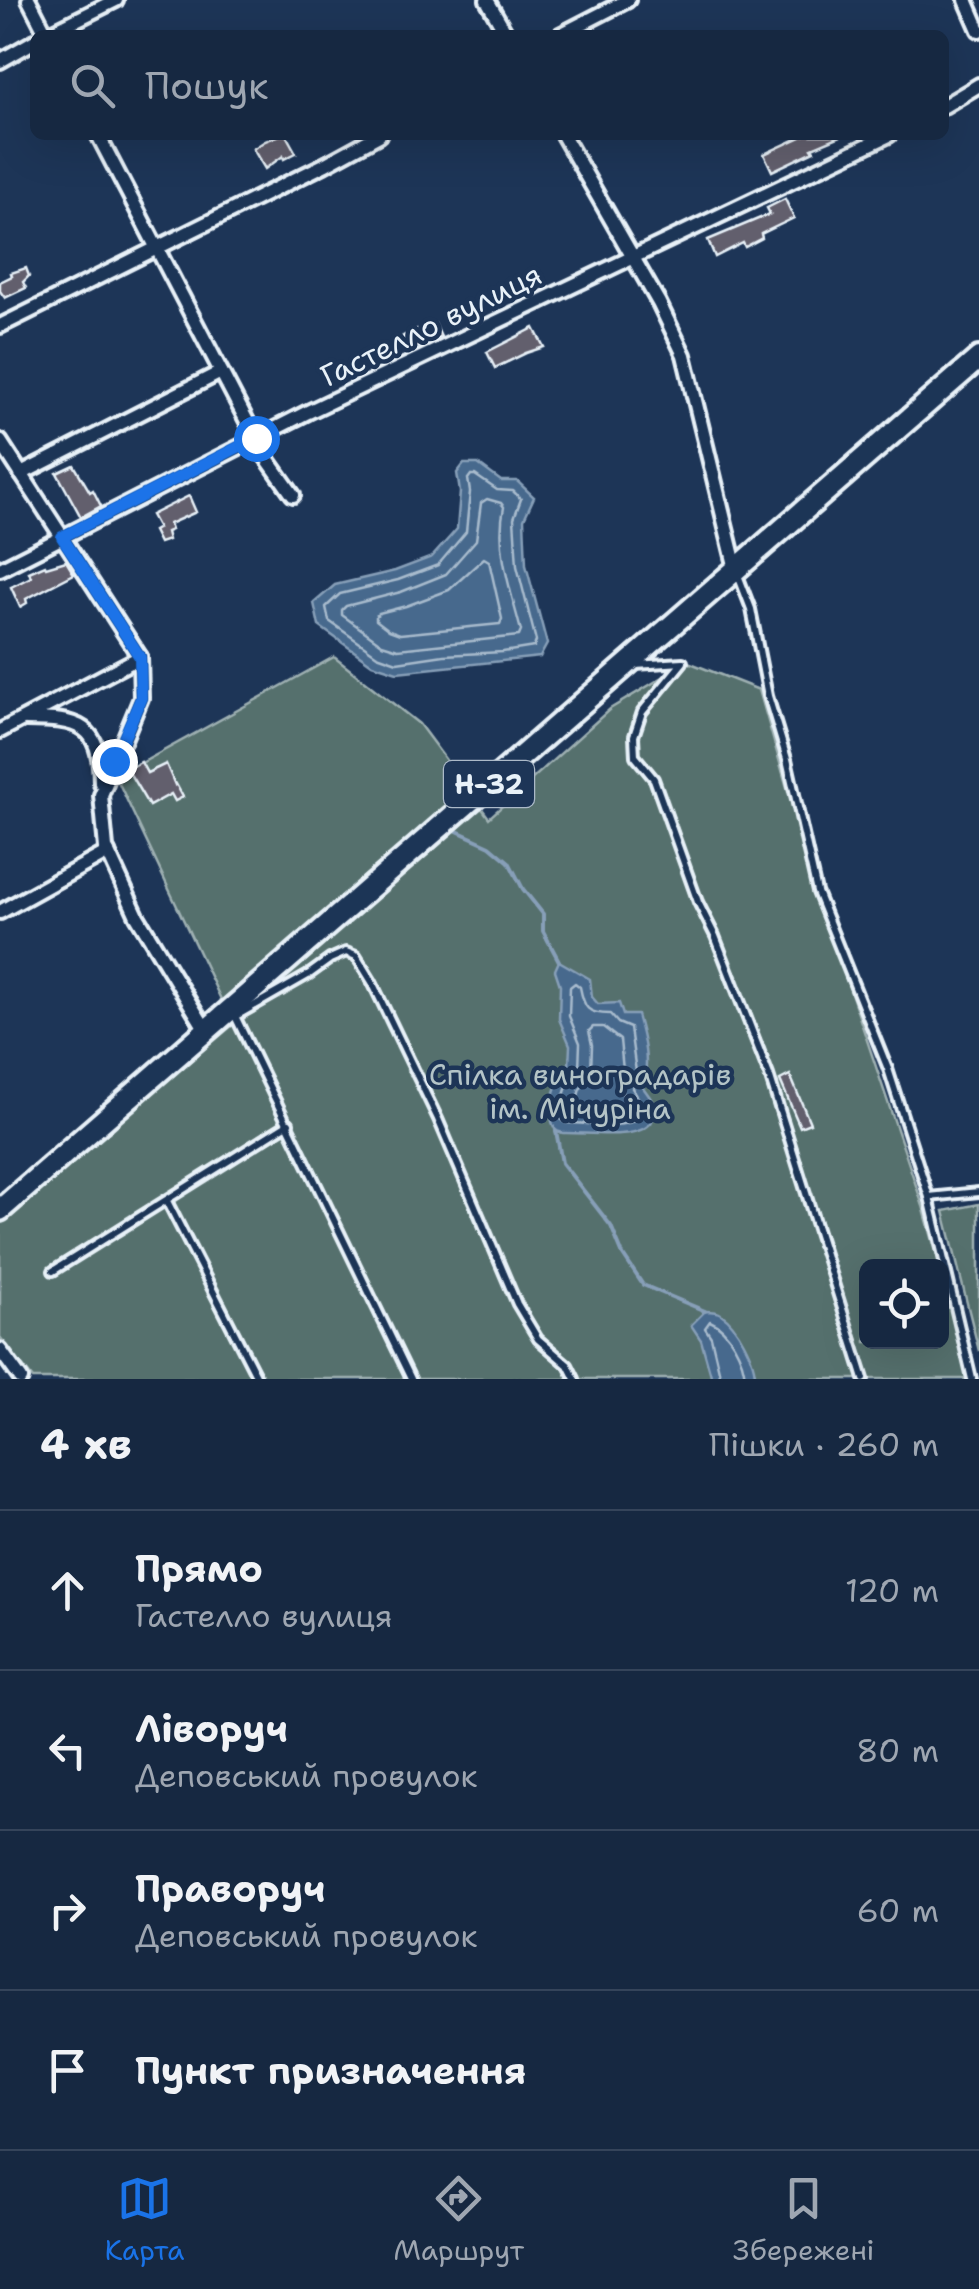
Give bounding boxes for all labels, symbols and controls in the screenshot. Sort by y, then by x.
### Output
search box [30,30,949,140]
icon: search [65,58,120,113]
text: Пошук [145,60,268,111]
street label: Гастелло вулиця [313,254,549,396]
route start [234,416,280,462]
route end [92,739,138,785]
road number: Н-32 [444,761,534,807]
park label: Спілка виноградарів ім. Мічуріна [429,1054,731,1129]
map controls [859,1259,949,1349]
button: locate [859,1259,949,1349]
text: 4 хв [40,1416,132,1472]
text: Пішки · 260 m [709,1423,939,1466]
text: Прямо [135,1543,263,1594]
icon: ahead [40,1563,95,1618]
text: 120 m [845,1569,939,1612]
text: Гастелло вулиця [135,1594,393,1637]
text: Ліворуч [135,1703,288,1754]
icon: left [40,1723,95,1778]
text: 80 m [856,1729,939,1772]
text: Деповський провулок [135,1754,478,1797]
text: Праворуч [135,1863,325,1914]
icon: right [40,1883,95,1938]
text: 60 m [857,1889,939,1932]
text: Деповський провулок [135,1914,478,1957]
icon: arrive [40,2043,95,2098]
text: Пункт призначення [135,2045,526,2096]
tab: Карта [104,2171,185,2269]
tab: Маршрут [393,2171,524,2269]
tab: Збережені [733,2171,875,2269]

